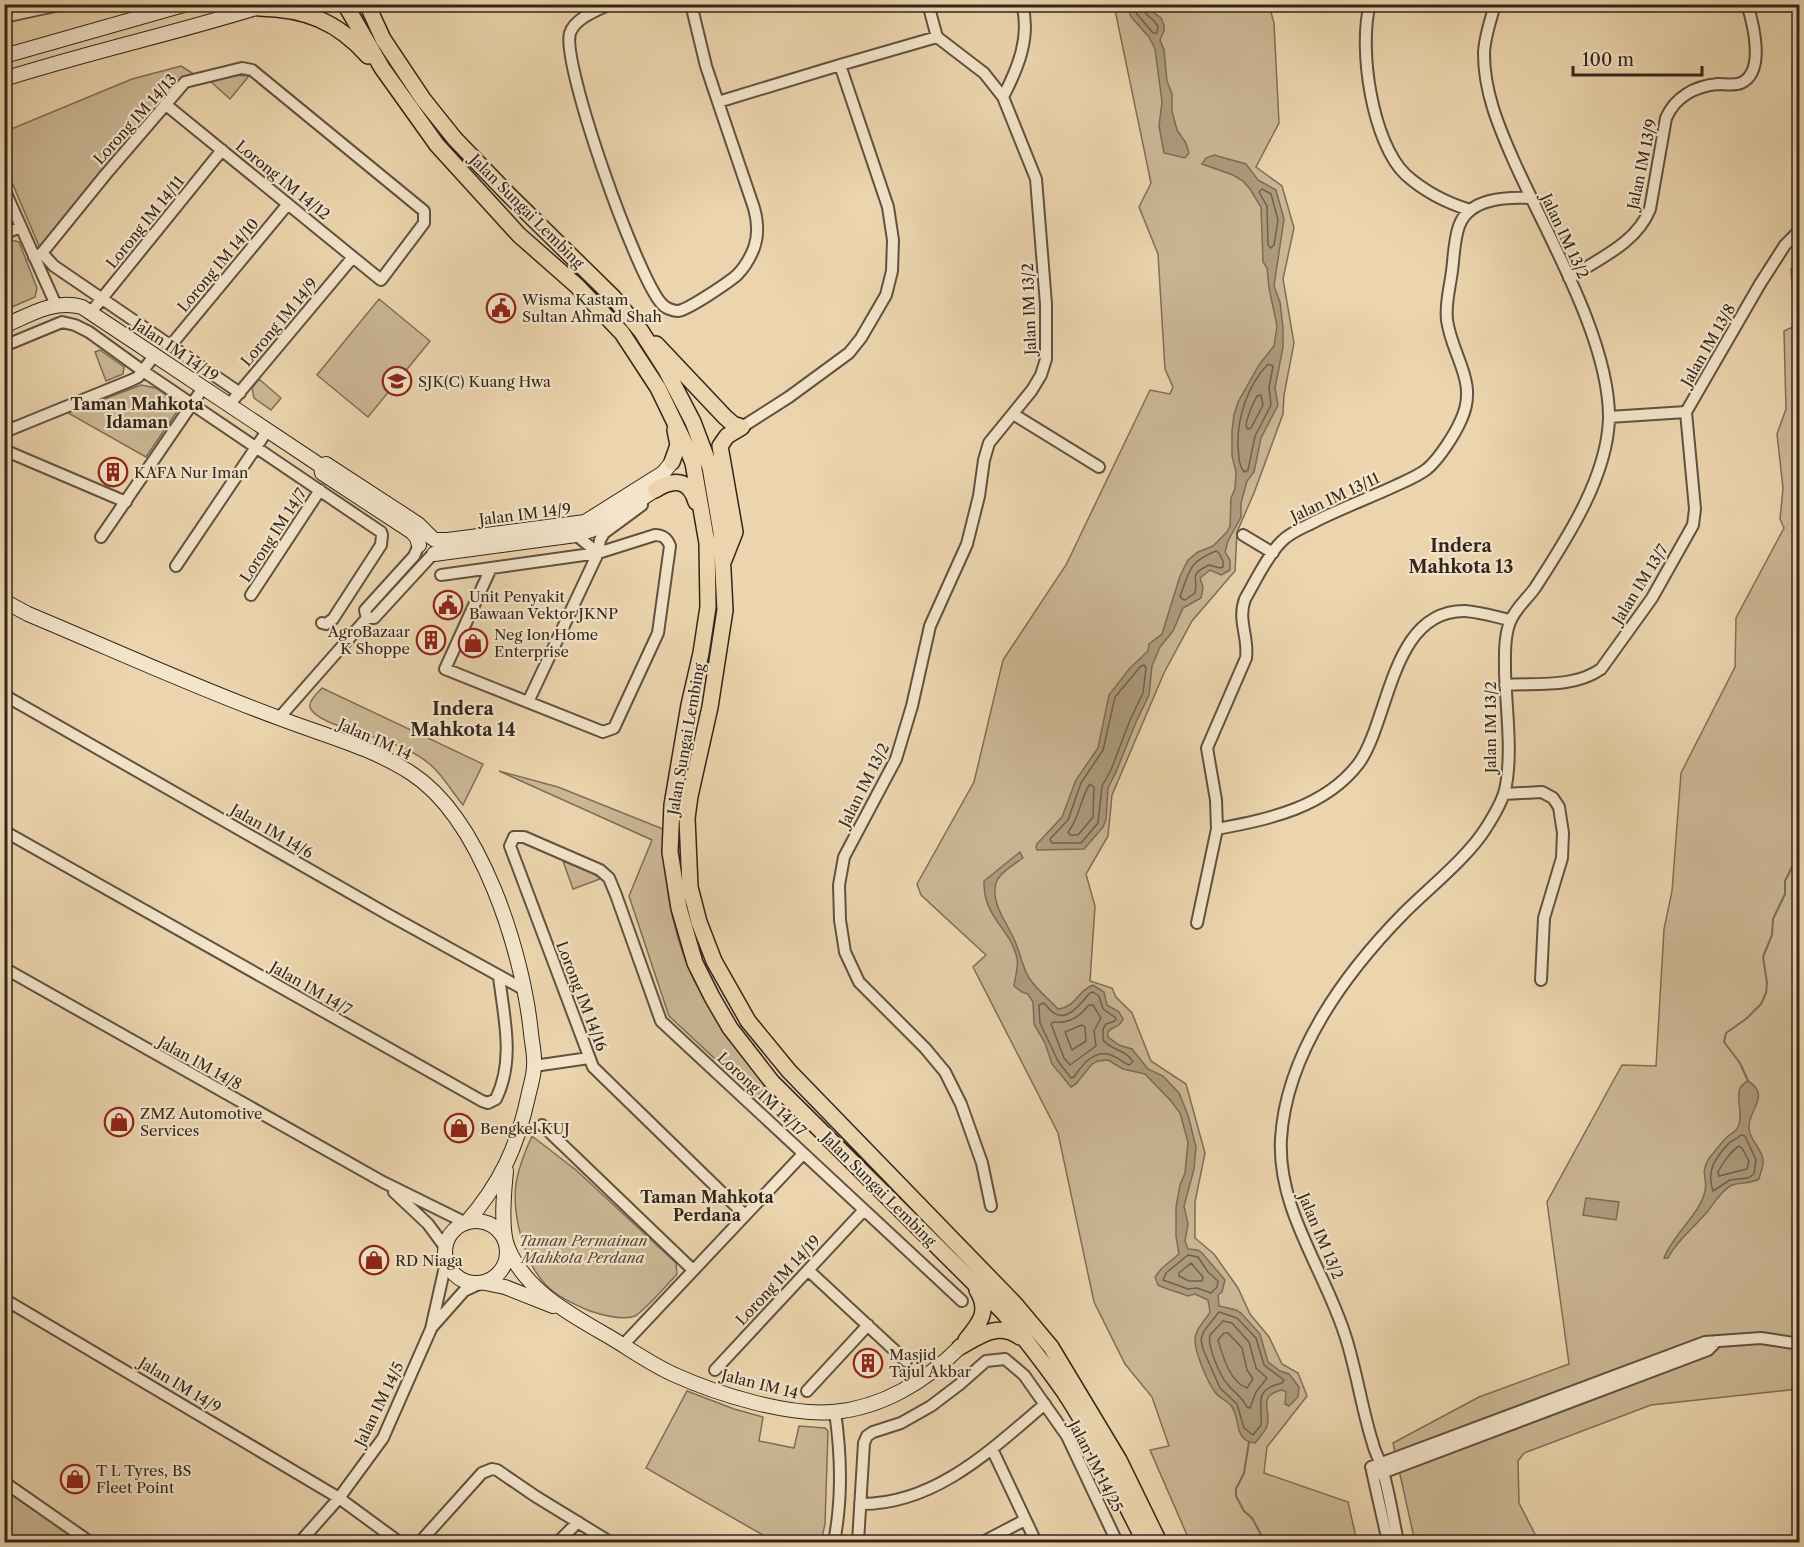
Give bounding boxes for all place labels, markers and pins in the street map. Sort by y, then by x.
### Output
place label: Wisma Kastam Sultan Ahmad Shah [521,290,662,326]
public building icon: Wisma Kastam Sultan Ahmad Shah [485,292,517,324]
school or university icon: SJK(C) Kuang Hwa [381,365,413,397]
place label: SJK(C) Kuang Hwa [418,372,551,391]
building icon: KAFA Nur Iman [97,456,129,488]
place label: KAFA Nur Iman [134,463,249,482]
place label: Unit Penyakit Bawaan Vektor JKNP [469,587,618,623]
public building icon: Unit Penyakit Bawaan Vektor JKNP [432,589,464,621]
place label: AgroBazaar K Shoppe [327,622,411,658]
building icon: AgroBazaar K Shoppe [415,624,447,656]
place label: Neg Ion Home Enterprise [494,625,598,661]
shop icon: Neg Ion Home Enterprise [457,627,489,659]
place label: ZMZ Automotive Services [140,1104,262,1140]
shop icon: ZMZ Automotive Services [103,1106,135,1138]
shop icon: Bengkel KUJ [443,1112,475,1144]
place label: Bengkel KUJ [480,1119,570,1138]
shop icon: RD Niaga [358,1244,390,1276]
place label: RD Niaga [395,1251,463,1270]
place label: Masjid Tajul Akbar [889,1345,972,1381]
building icon: Masjid Tajul Akbar [852,1347,884,1379]
place label: T L Tyres, BS Fleet Point [96,1461,191,1497]
shop icon: T L Tyres, BS Fleet Point [59,1463,91,1495]

